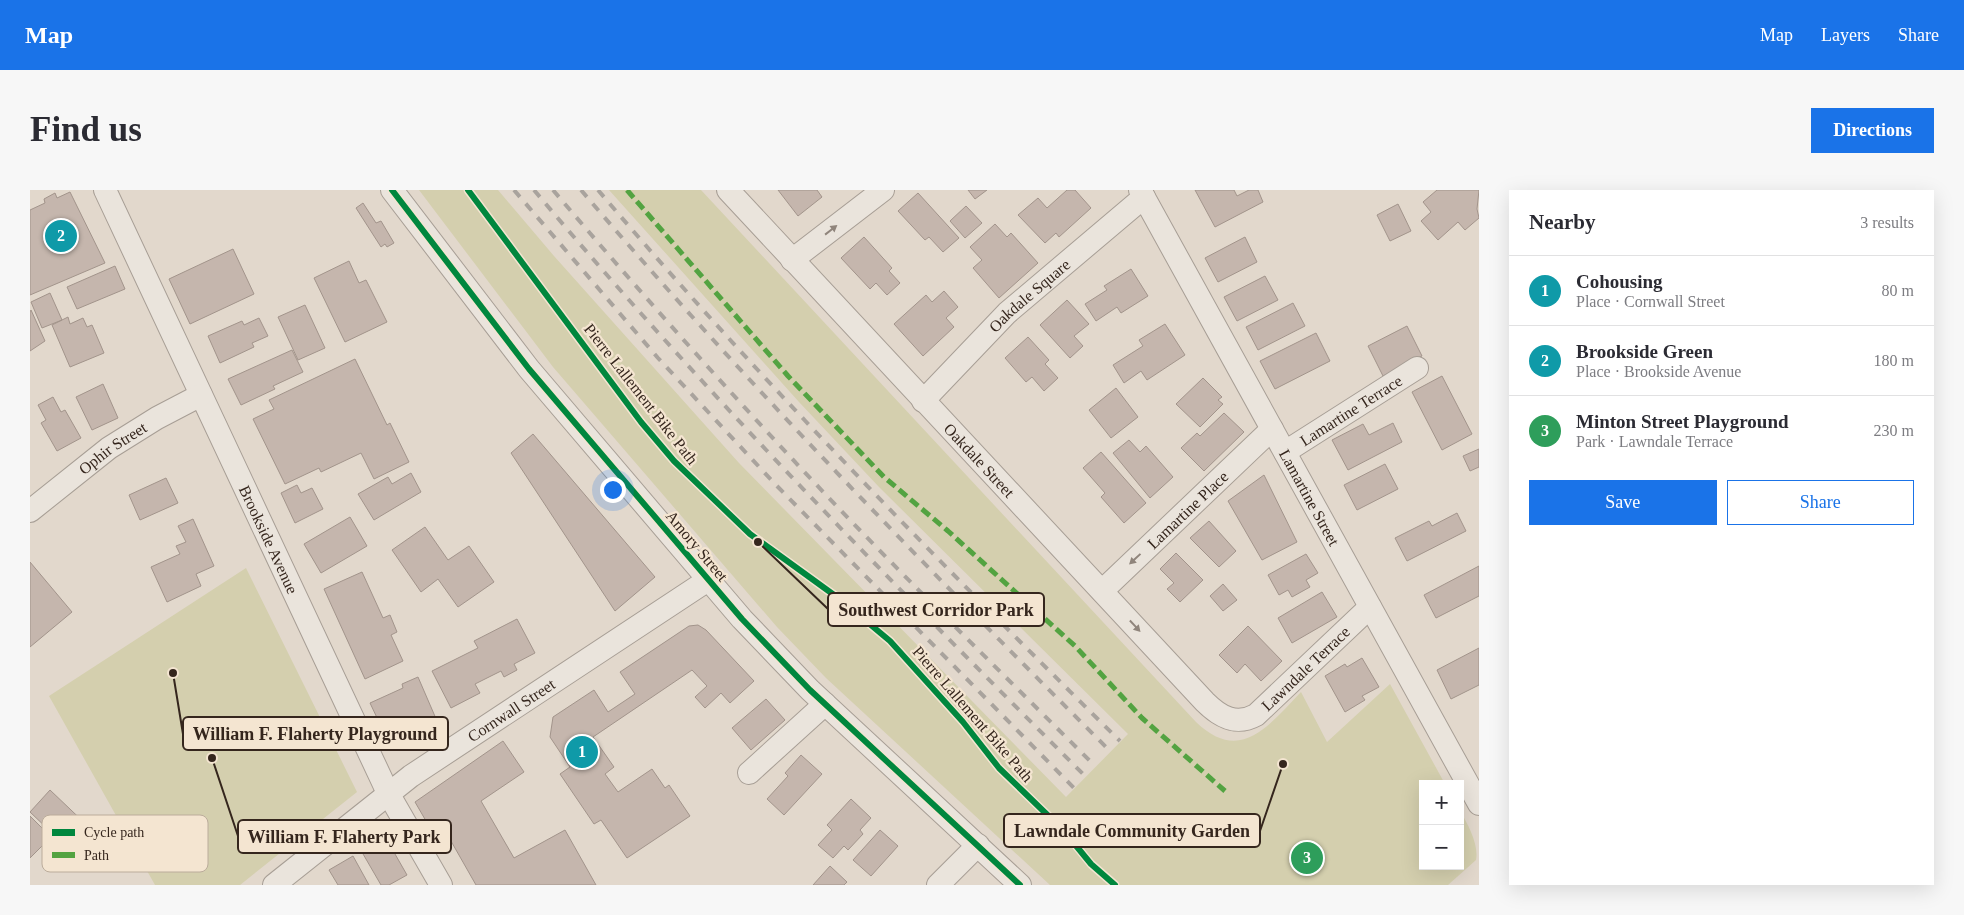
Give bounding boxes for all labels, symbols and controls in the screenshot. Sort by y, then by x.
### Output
text: Map [25,22,73,48]
text: Map [1760,25,1793,45]
text: Layers [1821,25,1870,45]
text: Share [1898,25,1939,45]
button: Directions [1811,108,1934,153]
text: Find us [30,110,142,149]
text: Nearby [1529,210,1596,234]
text: 3 results [1860,214,1914,231]
pin: 2 [45,217,77,255]
one-way arrow [824,225,837,236]
street label: Oakdale Square [985,255,1073,335]
text: Cohousing [1576,271,1663,292]
text: 1 [1541,282,1549,299]
text: 80 m [1882,282,1914,299]
text: Place · Cornwall Street [1576,293,1725,310]
street label: Pierre Lallement Bike Path [581,320,701,468]
text: Brookside Green [1576,341,1713,362]
text: 2 [1541,352,1549,369]
text: 180 m [1874,352,1914,369]
text: Place · Brookside Avenue [1576,363,1741,380]
street label: Lamartine Terrace [1297,371,1405,449]
text: Minton Street Playground [1576,411,1789,432]
street label: Ophir Street [75,418,150,477]
street label: Oakdale Street [941,420,1018,501]
text: 3 [1541,422,1549,439]
text: 230 m [1874,422,1914,439]
text: Park · Lawndale Terrace [1576,433,1733,450]
street label: Lamartine Street [1276,446,1343,549]
street label: Lamartine Place [1144,467,1231,552]
your location [600,477,626,503]
button: Save [1529,480,1717,525]
button: Share [1727,480,1914,525]
street label: Brookside Avenue [236,483,302,596]
street label: Amory Street [662,507,732,586]
one-way arrow [1129,553,1141,565]
callout: Southwest Corridor Park [828,593,1044,626]
text: Southwest Corridor Park [838,600,1034,620]
one-way arrow [1129,620,1141,632]
street label: Lawndale Terrace [1258,623,1353,714]
street label: Pierre Lallement Bike Path [910,643,1036,785]
street label: Cornwall Street [464,675,558,745]
callout: William F. Flaherty Playground [183,717,448,750]
text: William F. Flaherty Playground [193,724,437,744]
pin: 1 [566,733,598,771]
map controls [1419,780,1464,870]
button: + [1419,780,1464,825]
callout: Lawndale Community Garden [1004,814,1260,847]
legend [42,815,208,872]
callout: William F. Flaherty Park [238,820,451,853]
text: Lawndale Community Garden [1014,821,1250,841]
text: Cycle path [84,825,144,840]
button: − [1419,825,1464,870]
text: William F. Flaherty Park [248,827,441,847]
pin: 3 [1291,839,1323,877]
text: Path [84,848,109,863]

